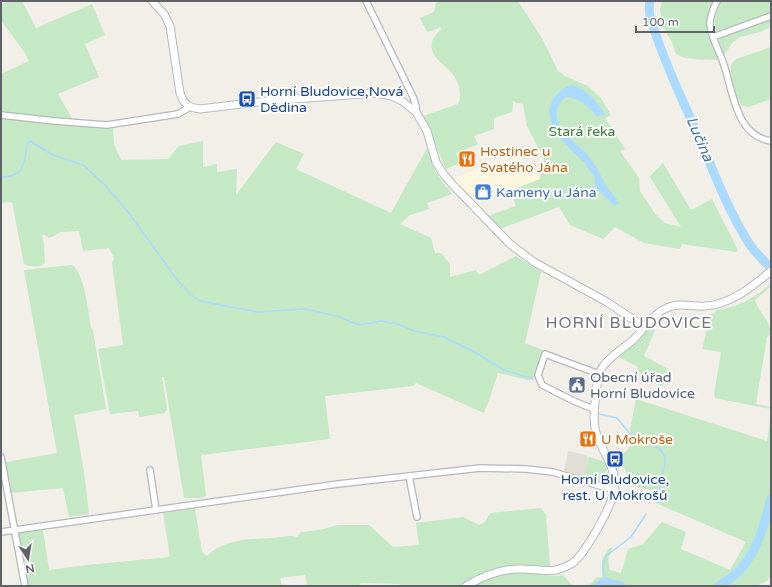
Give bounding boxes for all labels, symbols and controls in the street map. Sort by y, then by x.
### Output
scale bar [636,8,714,34]
text: 100 m [642,15,679,29]
place label: Horní Bludovice,Nová Dědina [260,83,403,116]
bus stop icon: Horní Bludovice,Nová Dědina [237,89,257,109]
water label: Lučina [683,114,718,165]
park label: Stará řeka [549,123,615,140]
place label: Hostinec u Svatého Jána [480,143,568,176]
restaurant icon: Hostinec u Svatého Jána [457,149,477,169]
shop icon: Kameny u Jána [473,182,493,202]
place label: Kameny u Jána [496,184,597,201]
district label: HORNÍ BLUDOVICE [546,313,712,333]
place label: Obecní úřad Horní Bludovice [590,369,695,402]
public building icon: Obecní úřad Horní Bludovice [567,375,587,395]
restaurant icon: U Mokroše [578,429,598,449]
place label: U Mokroše [601,431,673,448]
bus stop icon: Horní Bludovice, rest. U Mokrošů [605,449,625,469]
place label: Horní Bludovice, rest. U Mokrošů [561,471,669,504]
north arrow [8,539,48,579]
text: N [24,561,36,576]

